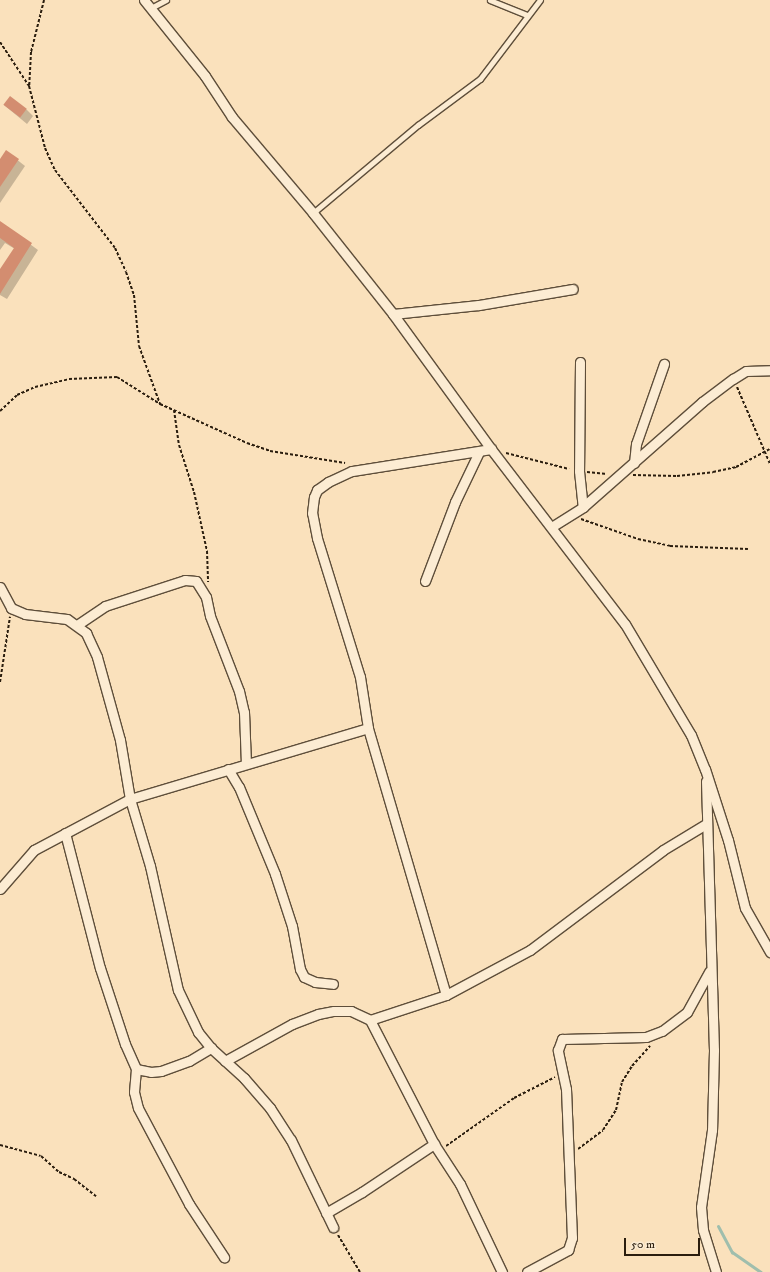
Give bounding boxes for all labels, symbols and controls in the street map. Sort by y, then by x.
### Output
scale bar [626,1230,702,1256]
text: 50 m [631,1237,655,1252]

